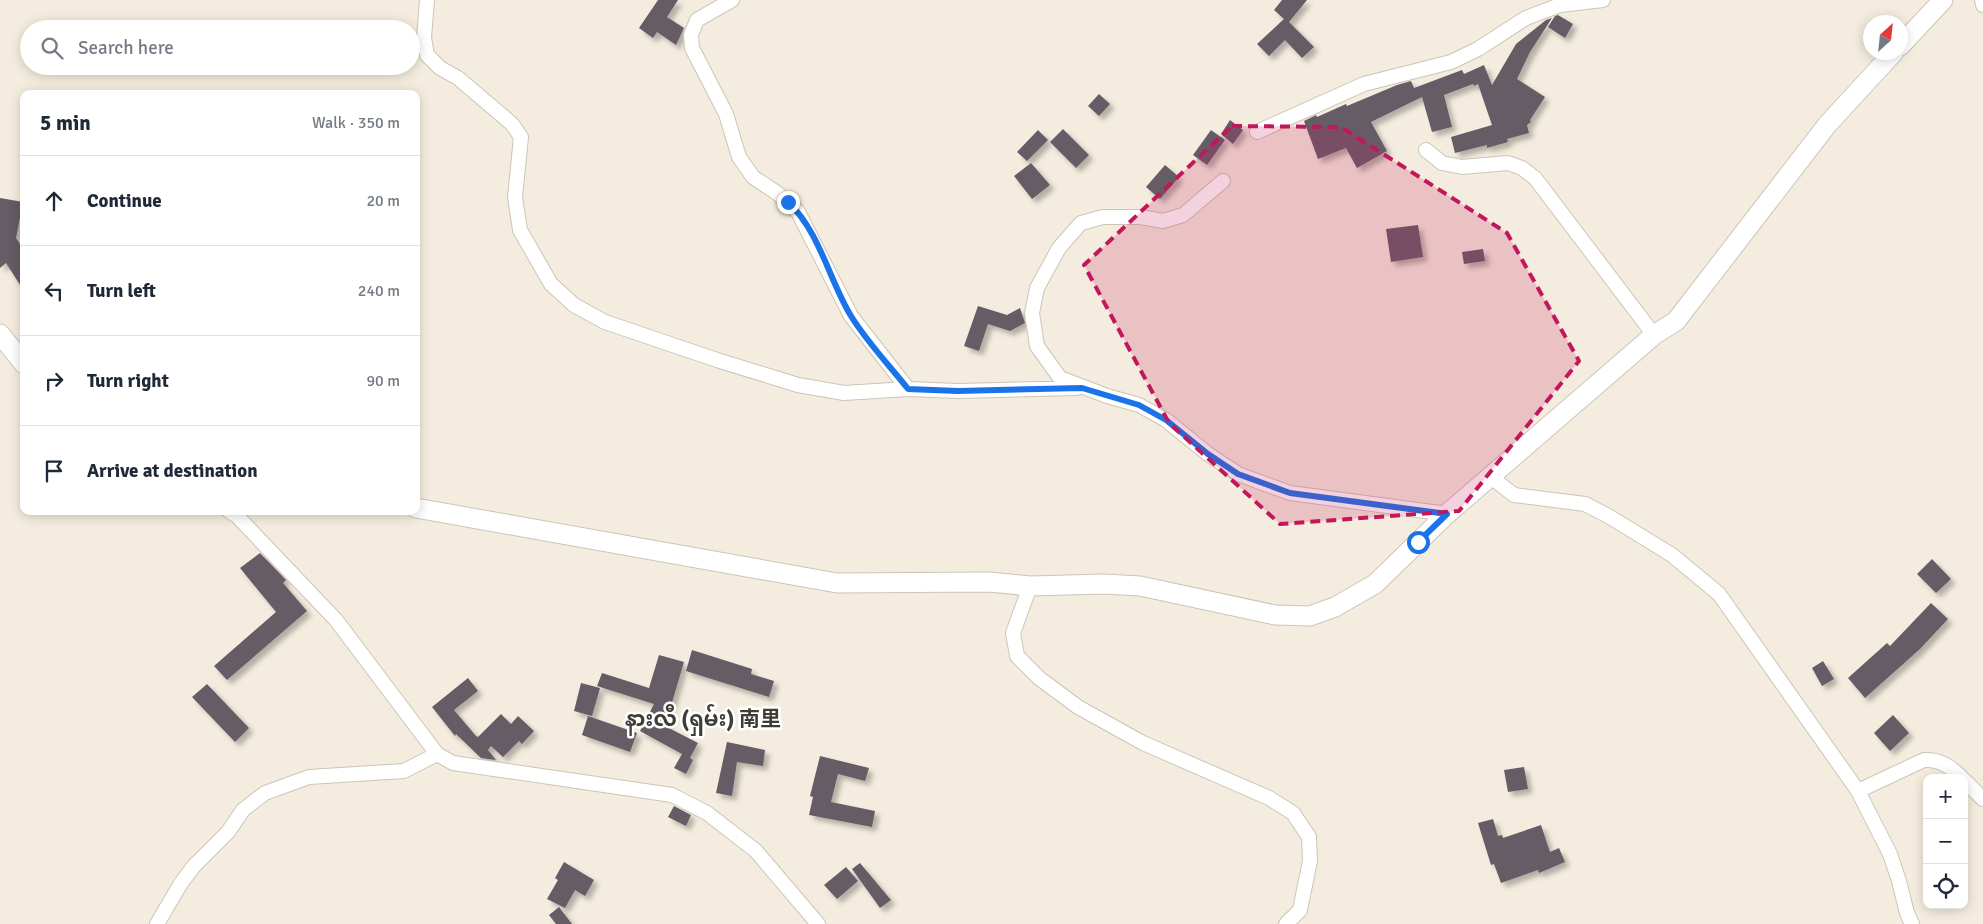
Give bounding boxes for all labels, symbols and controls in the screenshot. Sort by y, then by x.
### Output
north arrow [1863,15,1908,60]
search box [20,20,420,75]
icon: search [38,34,66,62]
text: Search here [78,36,174,60]
text: 5 min [40,110,91,136]
text: Walk · 350 m [312,113,400,133]
icon: ahead [40,187,68,215]
text: Continue [87,189,162,213]
text: 20 m [366,191,400,211]
route end [777,191,800,214]
icon: left [40,277,68,305]
text: Turn left [87,279,156,303]
text: 240 m [358,281,400,301]
icon: right [40,367,68,395]
text: Turn right [87,369,169,393]
text: 90 m [366,371,400,391]
icon: arrive [40,457,68,485]
text: Arrive at destination [87,459,258,483]
route start [1407,531,1430,554]
district label: နားလီ (ရှမ်း) 南里 [625,703,781,736]
map controls [1923,774,1968,909]
button: + [1923,774,1968,819]
button: − [1923,819,1968,864]
button: locate [1923,864,1968,909]

